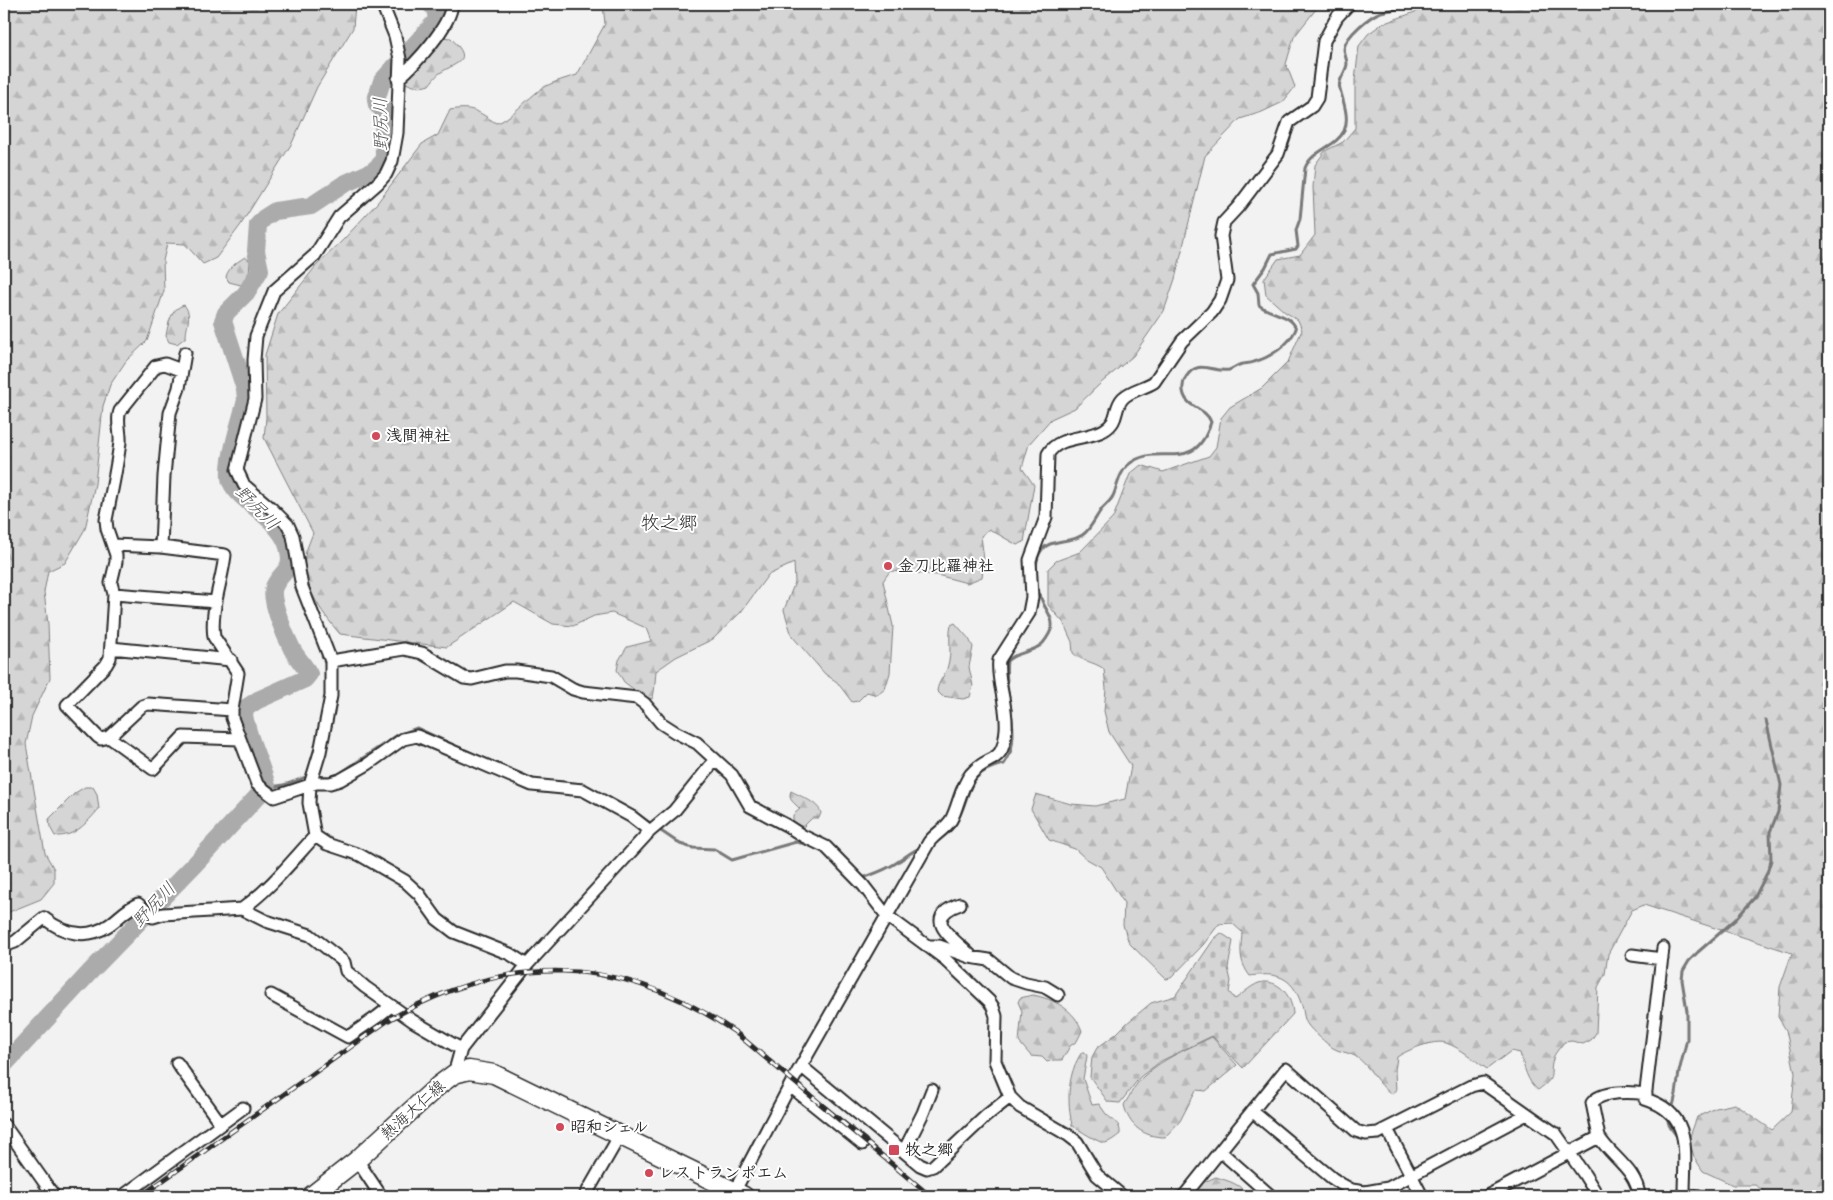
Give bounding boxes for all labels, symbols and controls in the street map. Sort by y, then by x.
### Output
water label: 野尻川 [368,97,394,151]
place label: 浅間神社 [386,425,450,447]
marker: 浅間神社 [370,430,382,442]
water label: 野尻川 [229,480,285,536]
district label: 牧之郷 [640,510,698,537]
place label: 金刀比羅神社 [898,555,994,577]
marker: 金刀比羅神社 [882,560,894,572]
water label: 野尻川 [126,877,182,933]
street label: 熱海大仁線 [376,1075,450,1145]
place label: 昭和シェル [570,1116,649,1138]
marker: 昭和シェル [554,1121,566,1133]
place label: 牧之郷 [905,1139,953,1161]
marker: 牧之郷 [887,1143,901,1157]
place label: レストランポエム [659,1162,788,1184]
marker: レストランポエム [643,1167,655,1179]

